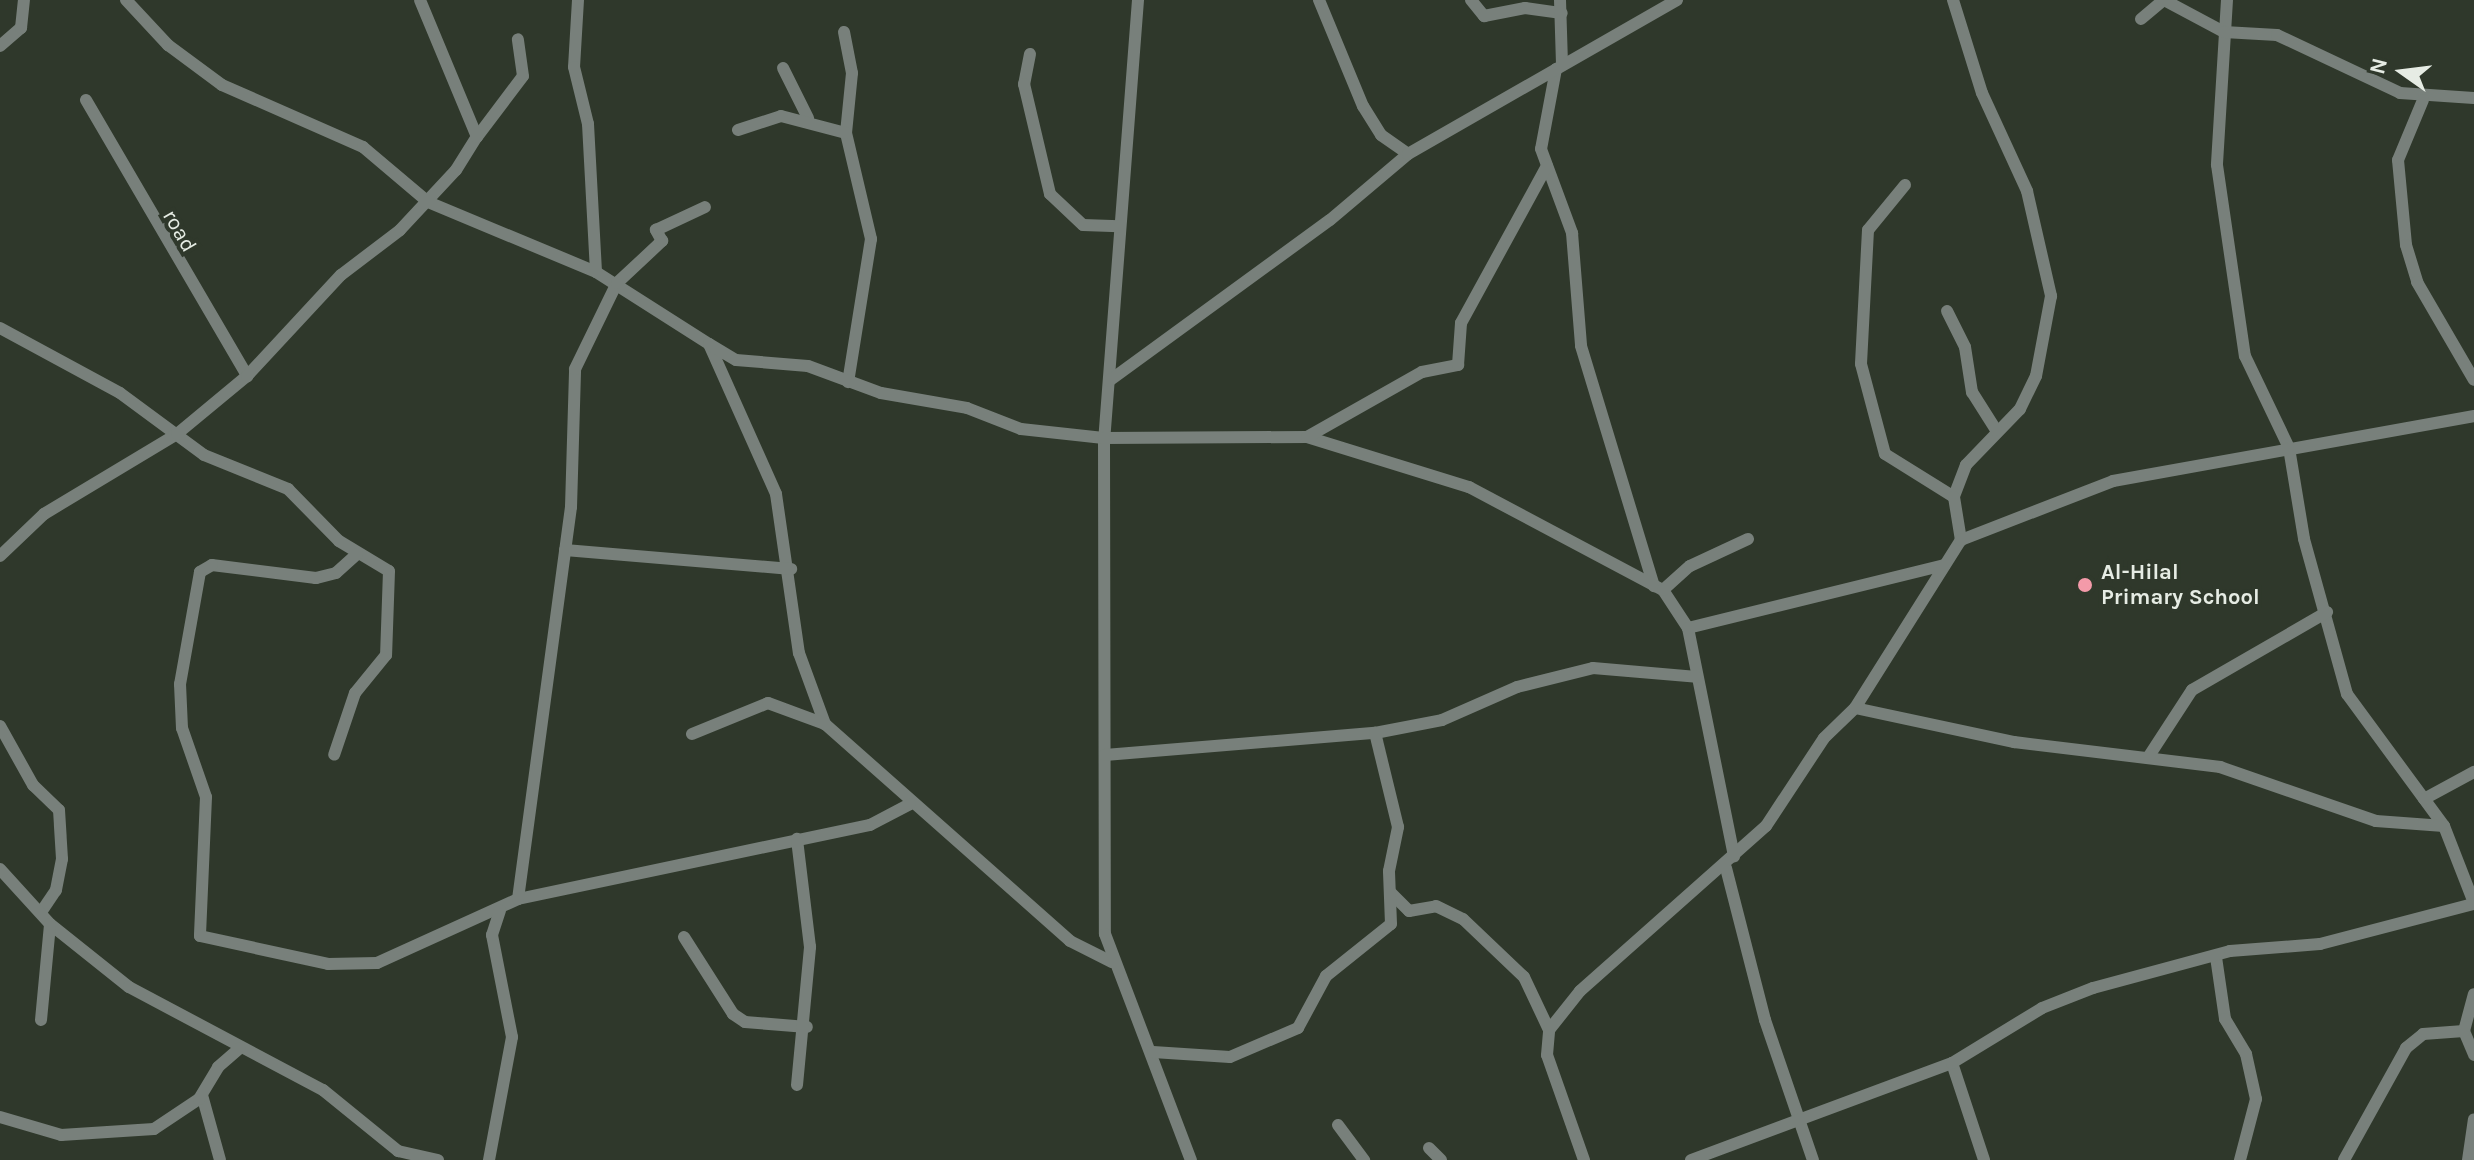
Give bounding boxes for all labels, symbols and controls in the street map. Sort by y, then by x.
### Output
north arrow [2362,32,2442,112]
text: N [2364,55,2393,77]
street label: road [156,205,202,257]
place label: Al-Hilal Primary School [2101,559,2260,610]
marker: Al-Hilal Primary School [2076,576,2094,594]

